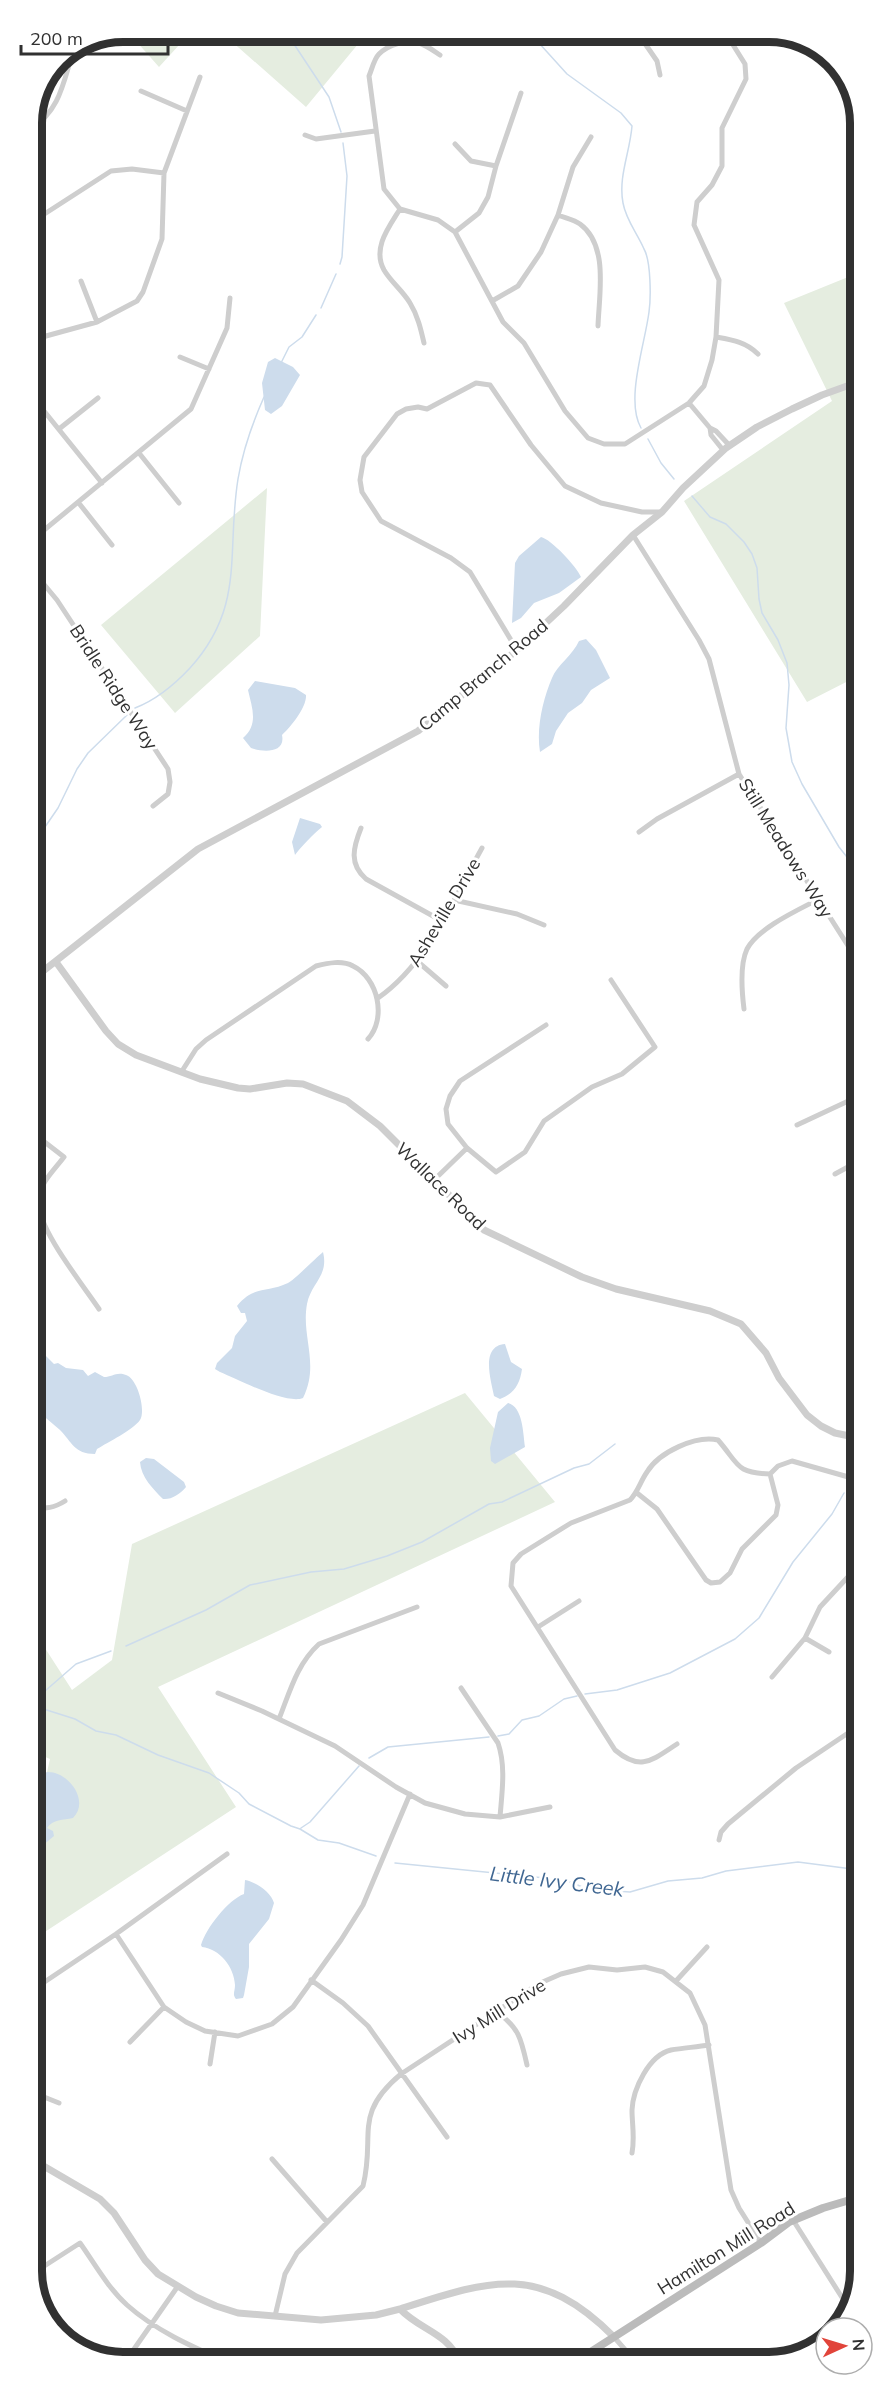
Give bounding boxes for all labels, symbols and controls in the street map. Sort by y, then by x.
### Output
scale bar [21,18,168,56]
text: 200 m [30,27,83,50]
street label: Camp Branch Road [413,614,553,736]
street label: Bridle Ridge Way [65,620,163,754]
street label: Still Meadows Way [734,774,838,922]
street label: Asheville Drive [403,854,485,970]
street label: Wallace Road [391,1137,491,1235]
water label: Little Ivy Creek [488,1860,626,1902]
street label: Ivy Mill Drive [448,1973,550,2049]
street label: Hamilton Mill Road [653,2196,799,2300]
north arrow [814,2316,874,2376]
text: N [849,2338,869,2352]

